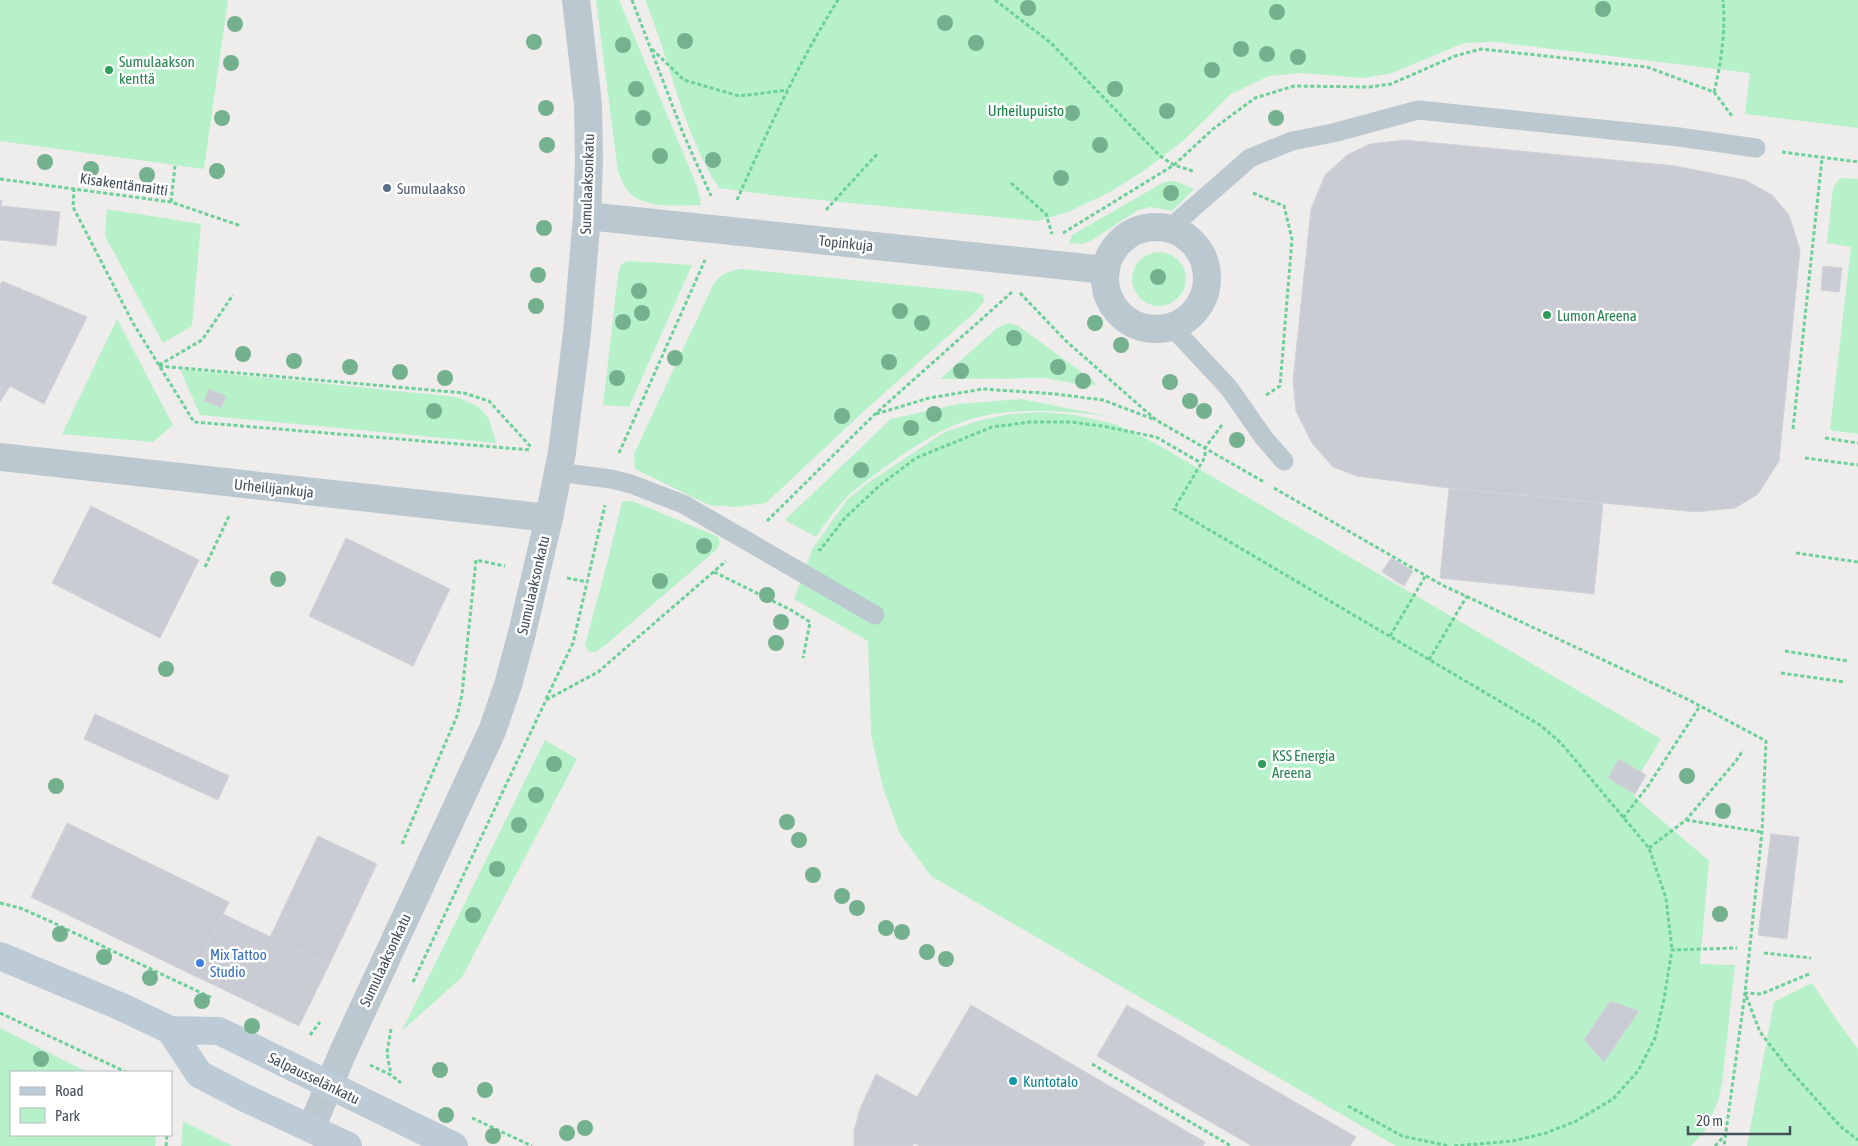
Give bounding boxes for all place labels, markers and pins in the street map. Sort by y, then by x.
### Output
place label: Sumulaakson kenttä [119,53,195,87]
marker: Sumulaakson kenttä [103,64,115,76]
place label: Sumulaakso [397,180,465,197]
marker: Sumulaakso [381,182,393,194]
place label: Lumon Areena [1557,307,1637,324]
marker: Lumon Areena [1541,309,1553,321]
place label: KSS Energia Areena [1272,747,1335,781]
marker: KSS Energia Areena [1256,758,1268,770]
place label: Mix Tattoo Studio [210,946,267,980]
marker: Mix Tattoo Studio [194,957,206,969]
place label: Kuntotalo [1023,1073,1078,1090]
marker: Kuntotalo [1007,1075,1019,1087]

